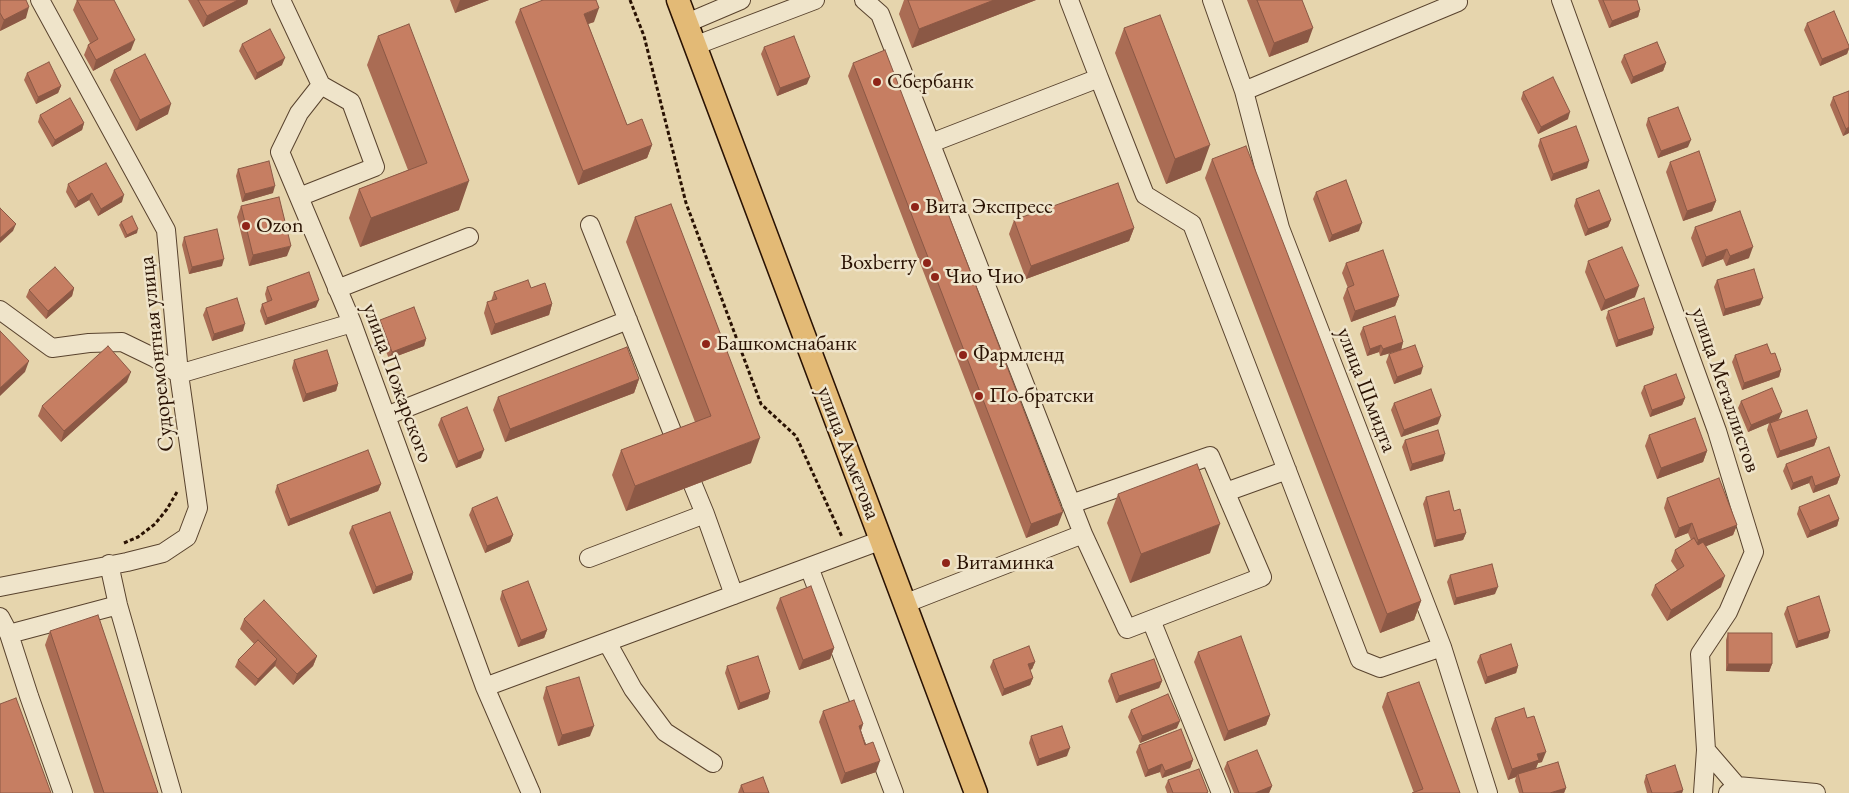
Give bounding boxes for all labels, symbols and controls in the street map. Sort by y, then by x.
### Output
place label: Сбербанк [887,69,974,95]
marker: Сбербанк [871,76,883,88]
place label: Вита Экспресс [925,194,1053,220]
marker: Вита Экспресс [909,201,921,213]
place label: Ozon [256,213,304,239]
marker: Ozon [240,220,252,232]
place label: Boxberry [840,250,917,276]
street label: Судоремонтная улица [134,255,180,453]
marker: Boxberry [921,257,933,269]
place label: Чио Чио [945,264,1024,290]
marker: Чио Чио [929,271,941,283]
street label: улица Пожарского [356,300,438,466]
street label: улица Металлистов [1684,304,1766,476]
street label: улица Шмидта [1330,324,1402,456]
place label: Башкомснабанк [716,331,857,357]
marker: Башкомснабанк [700,338,712,350]
place label: Фармленд [973,342,1064,368]
marker: Фармленд [957,349,969,361]
street label: улица Ахметова [810,383,886,523]
place label: По-братски [989,383,1094,409]
marker: По-братски [973,390,985,402]
place label: Витаминка [956,550,1054,576]
marker: Витаминка [940,557,952,569]

